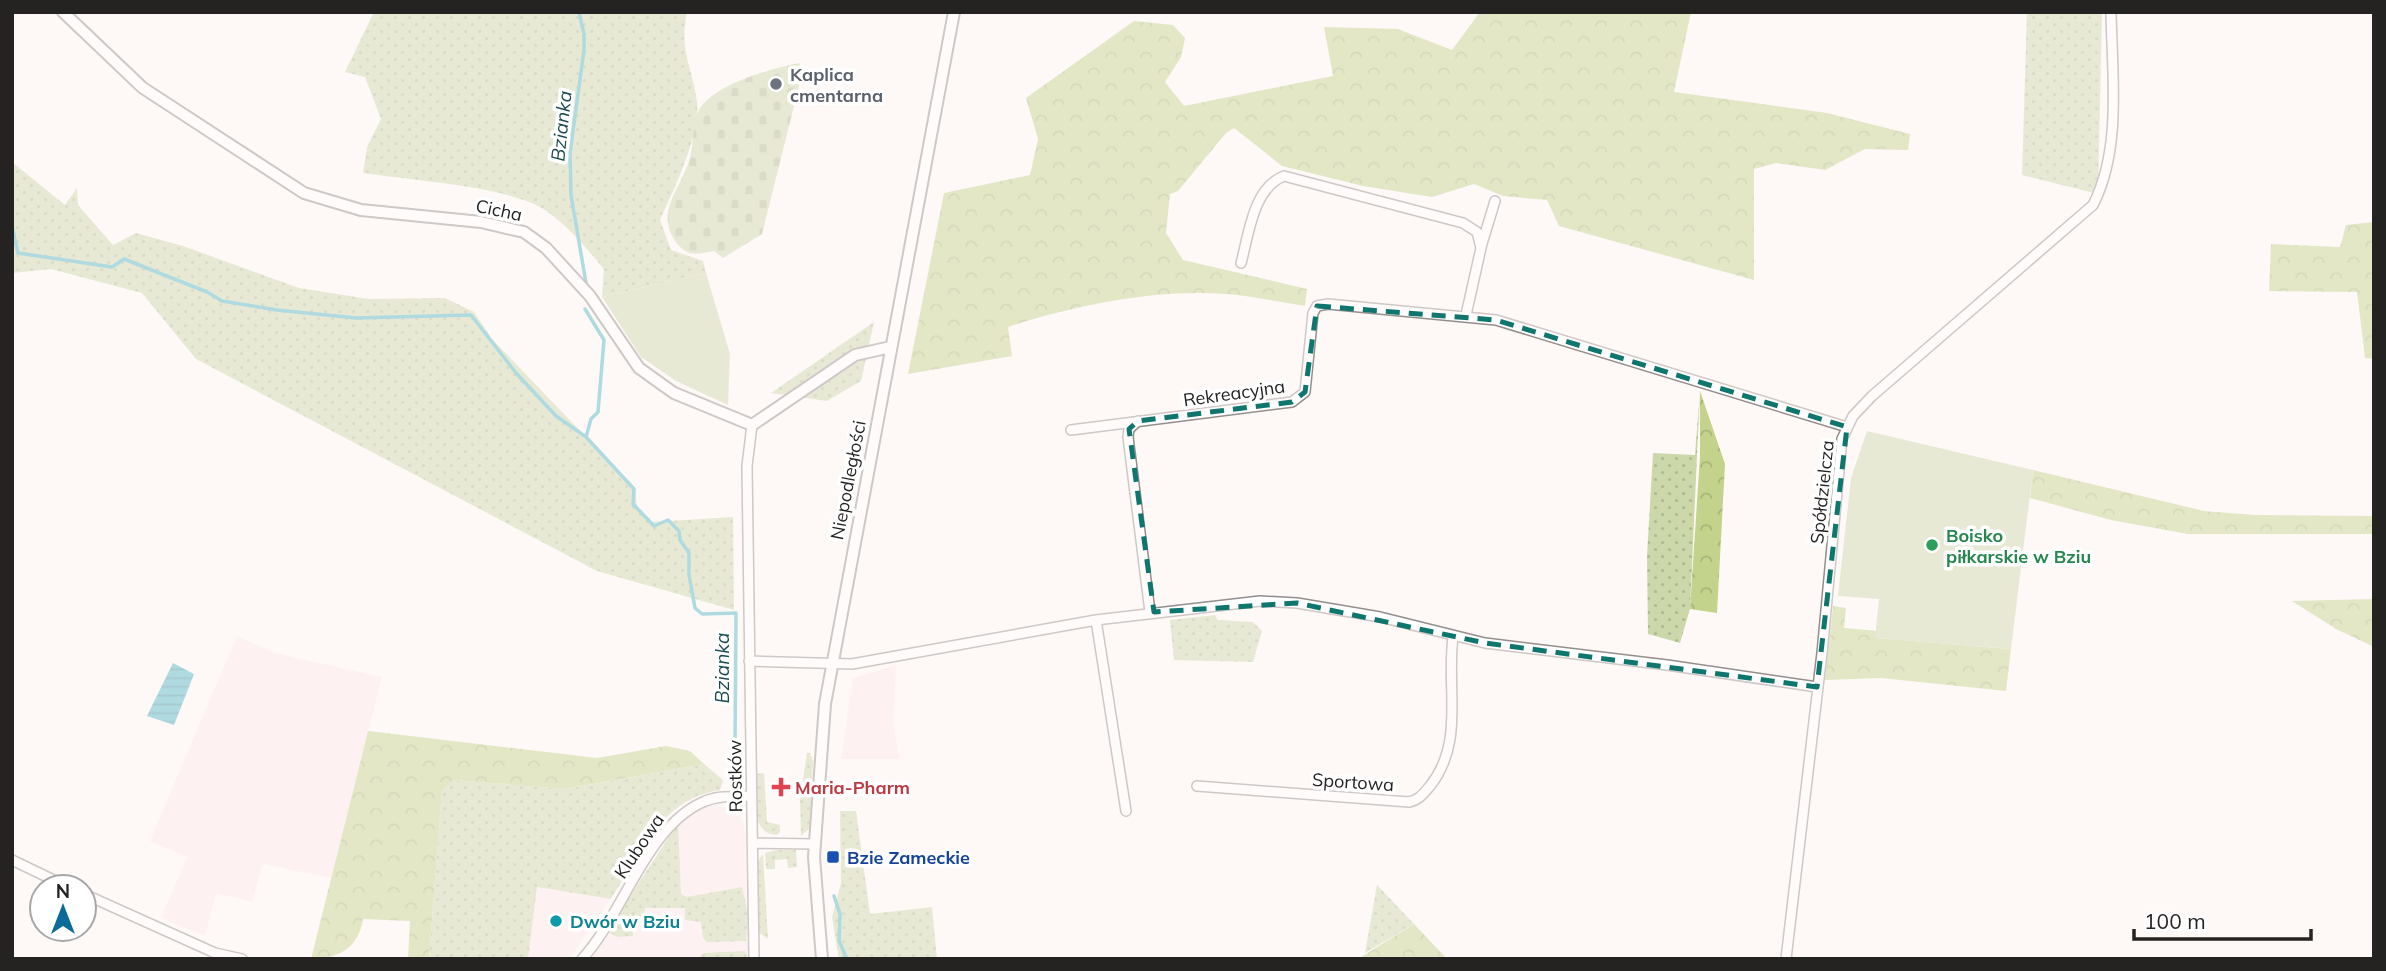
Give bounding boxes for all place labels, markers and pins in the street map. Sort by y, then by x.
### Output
place label: Kaplica cmentarna [790,63,883,107]
marker: Kaplica cmentarna [768,76,784,92]
place label: Boisko piłkarskie w Bziu [1946,524,2091,568]
marker: Boisko piłkarskie w Bziu [1924,537,1940,553]
place label: Maria-Pharm [795,776,910,799]
marker: Maria-Pharm [773,779,789,795]
place label: Bzie Zameckie [847,846,970,869]
marker: Bzie Zameckie [825,849,841,865]
place label: Dwór w Bziu [570,910,680,933]
marker: Dwór w Bziu [548,913,564,929]

